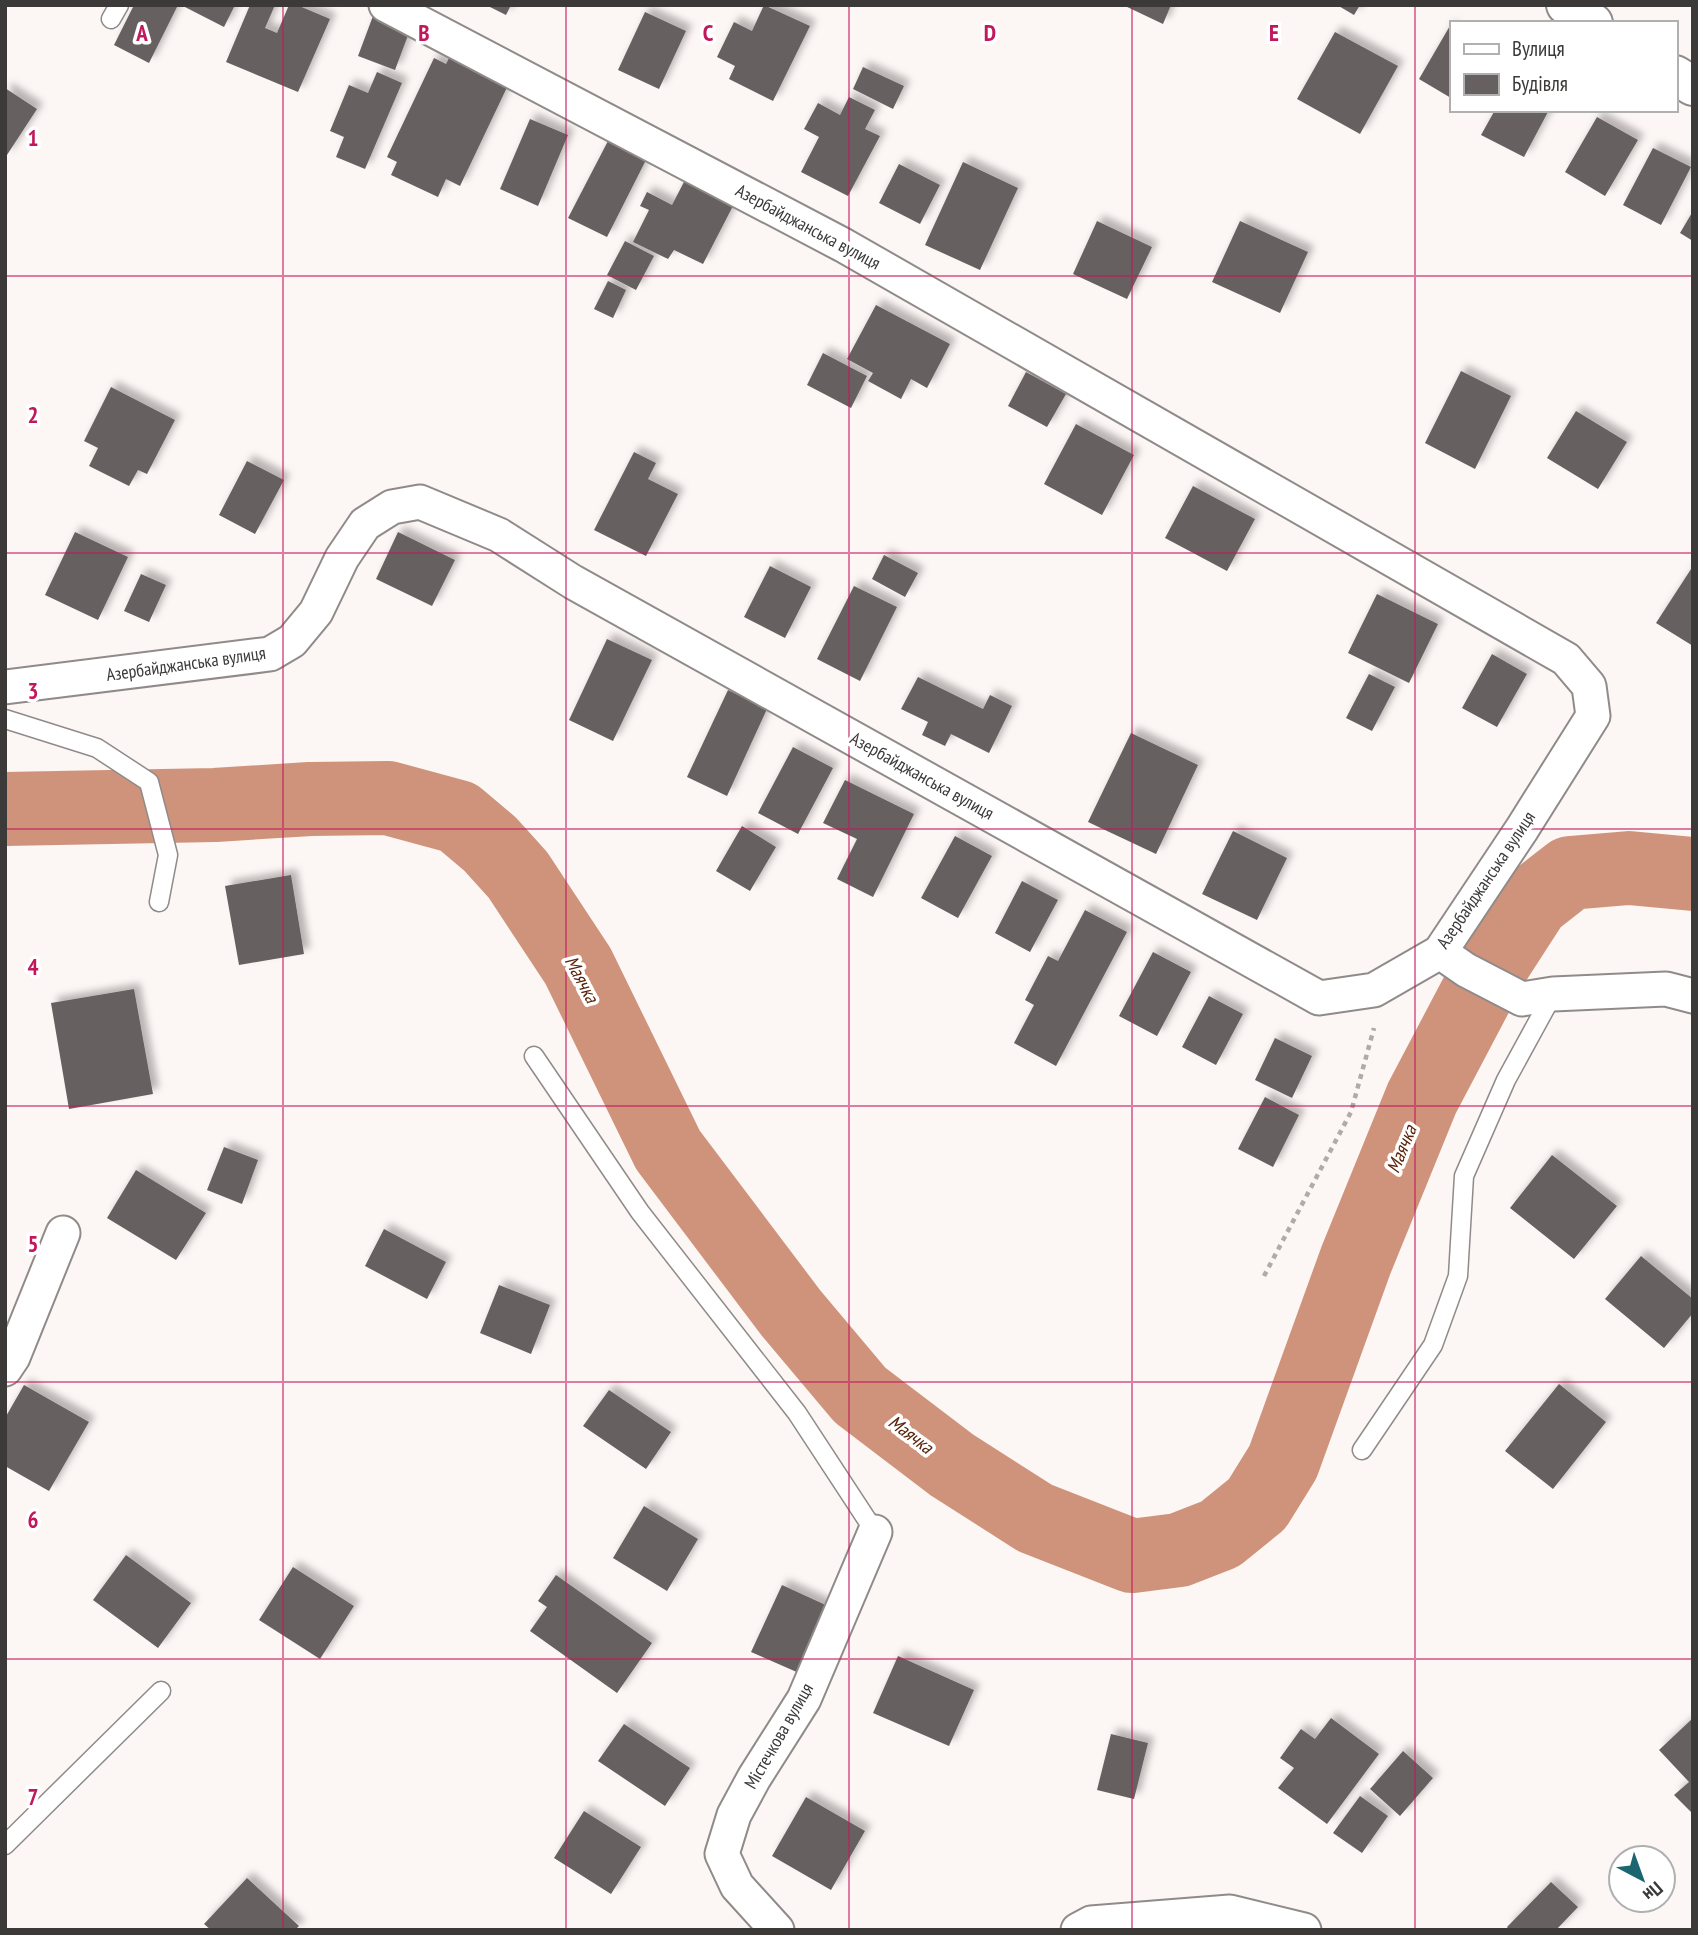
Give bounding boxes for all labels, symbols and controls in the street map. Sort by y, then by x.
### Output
text: A [135,18,148,47]
text: B [418,18,430,47]
text: C [703,18,714,47]
text: D [984,18,996,47]
text: E [1269,18,1279,47]
legend [1450,21,1677,112]
text: Вулиця [1512,35,1565,62]
text: Будівля [1512,70,1568,97]
text: 1 [28,123,39,152]
street label: Азербайджанська вулиця [732,179,885,274]
text: 2 [28,400,39,429]
street label: Азербайджанська вулиця [105,641,267,686]
text: 3 [28,676,39,705]
street label: Азербайджанська вулиця [846,727,998,825]
street label: Азербайджанська вулиця [1431,807,1540,953]
water label: Маячка [560,951,605,1008]
text: 4 [28,952,39,981]
water label: Маячка [1381,1120,1422,1176]
text: 5 [28,1229,39,1258]
water label: Маячка [884,1410,939,1459]
text: 6 [28,1505,39,1534]
street label: Містечкова вулиця [739,1679,818,1793]
text: 7 [28,1782,39,1811]
north arrow [1607,1844,1677,1914]
text: Пн [1638,1877,1668,1907]

